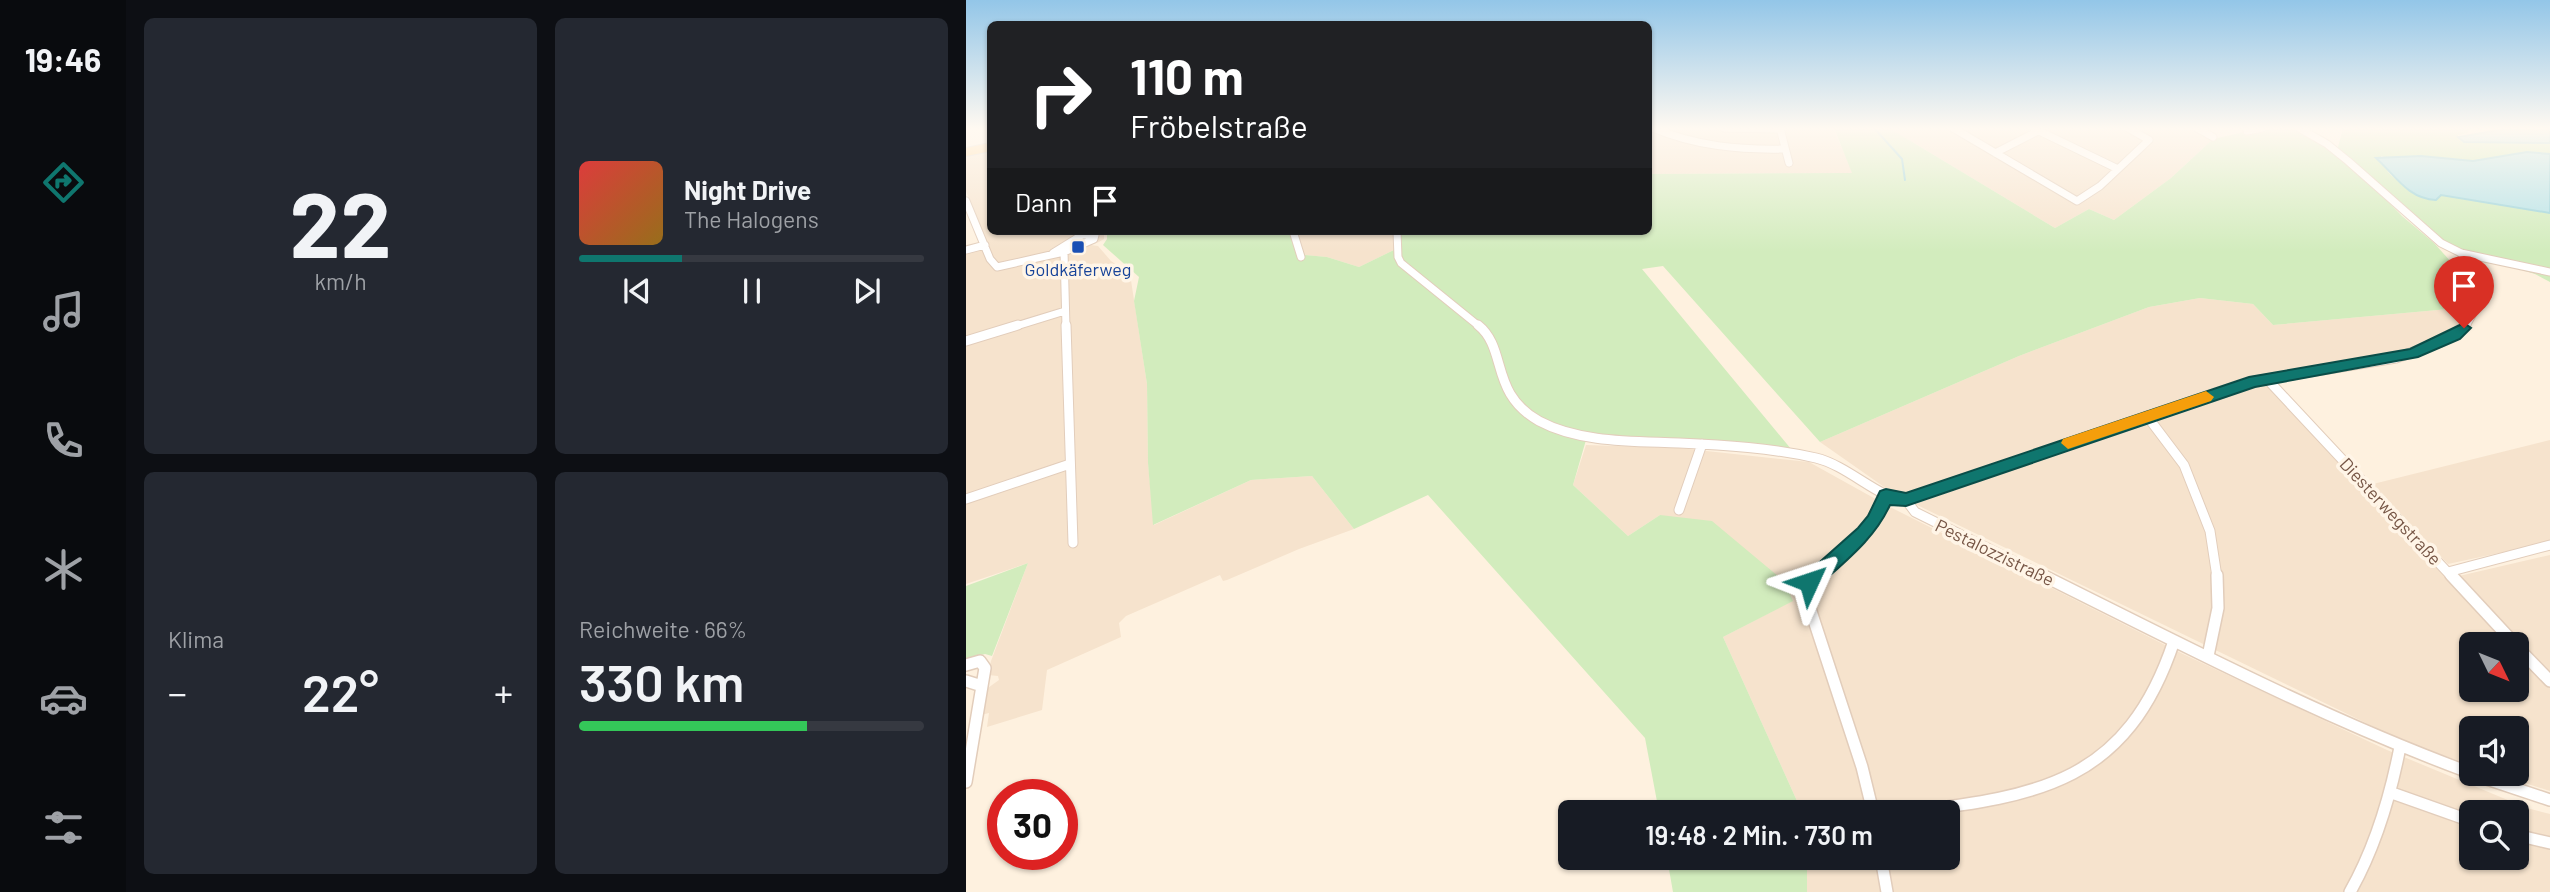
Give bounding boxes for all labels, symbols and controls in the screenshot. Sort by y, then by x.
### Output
text: 19:46 [25,40,101,78]
text: 110 m [1130,46,1244,105]
icon: right [1015,49,1106,140]
text: Fröbelstraße [1130,106,1308,144]
icon: directions [39,158,88,207]
text: 22 [290,167,391,276]
text: Night Drive [684,174,811,205]
icon: arrive [1086,182,1124,220]
text: Dann [1015,186,1072,217]
text: The Halogens [684,205,819,233]
marker: Goldkäferweg [1070,239,1086,255]
pin [2434,256,2494,328]
place label: Goldkäferweg [1025,258,1131,280]
text: km/h [314,267,367,295]
icon: arrive [2445,267,2483,305]
icon: previous [618,272,656,310]
icon: pause [733,272,771,310]
icon: next [848,272,886,310]
icon: music [39,287,88,336]
icon: phone [39,416,88,465]
street label: Diesterwegstraße [2336,453,2446,569]
street label: Pestalozzistraße [1932,514,2058,590]
icon: climate [39,545,88,594]
position arrow [1772,545,1846,619]
text: Reichweite · 66% [579,615,747,643]
text: Klima [168,625,224,653]
north arrow [2459,632,2529,702]
map controls [2459,632,2529,870]
text: 330 km [579,650,744,712]
text: 22° [302,660,379,722]
text: − [168,669,187,715]
text: + [494,669,513,715]
icon: car [39,674,88,723]
button: sound [2459,716,2529,786]
speed limit sign: 30 [987,779,1078,870]
button: search [2459,800,2529,870]
icon: filters [39,803,88,852]
text: 19:48 · 2 Min. · 730 m [1645,819,1873,850]

